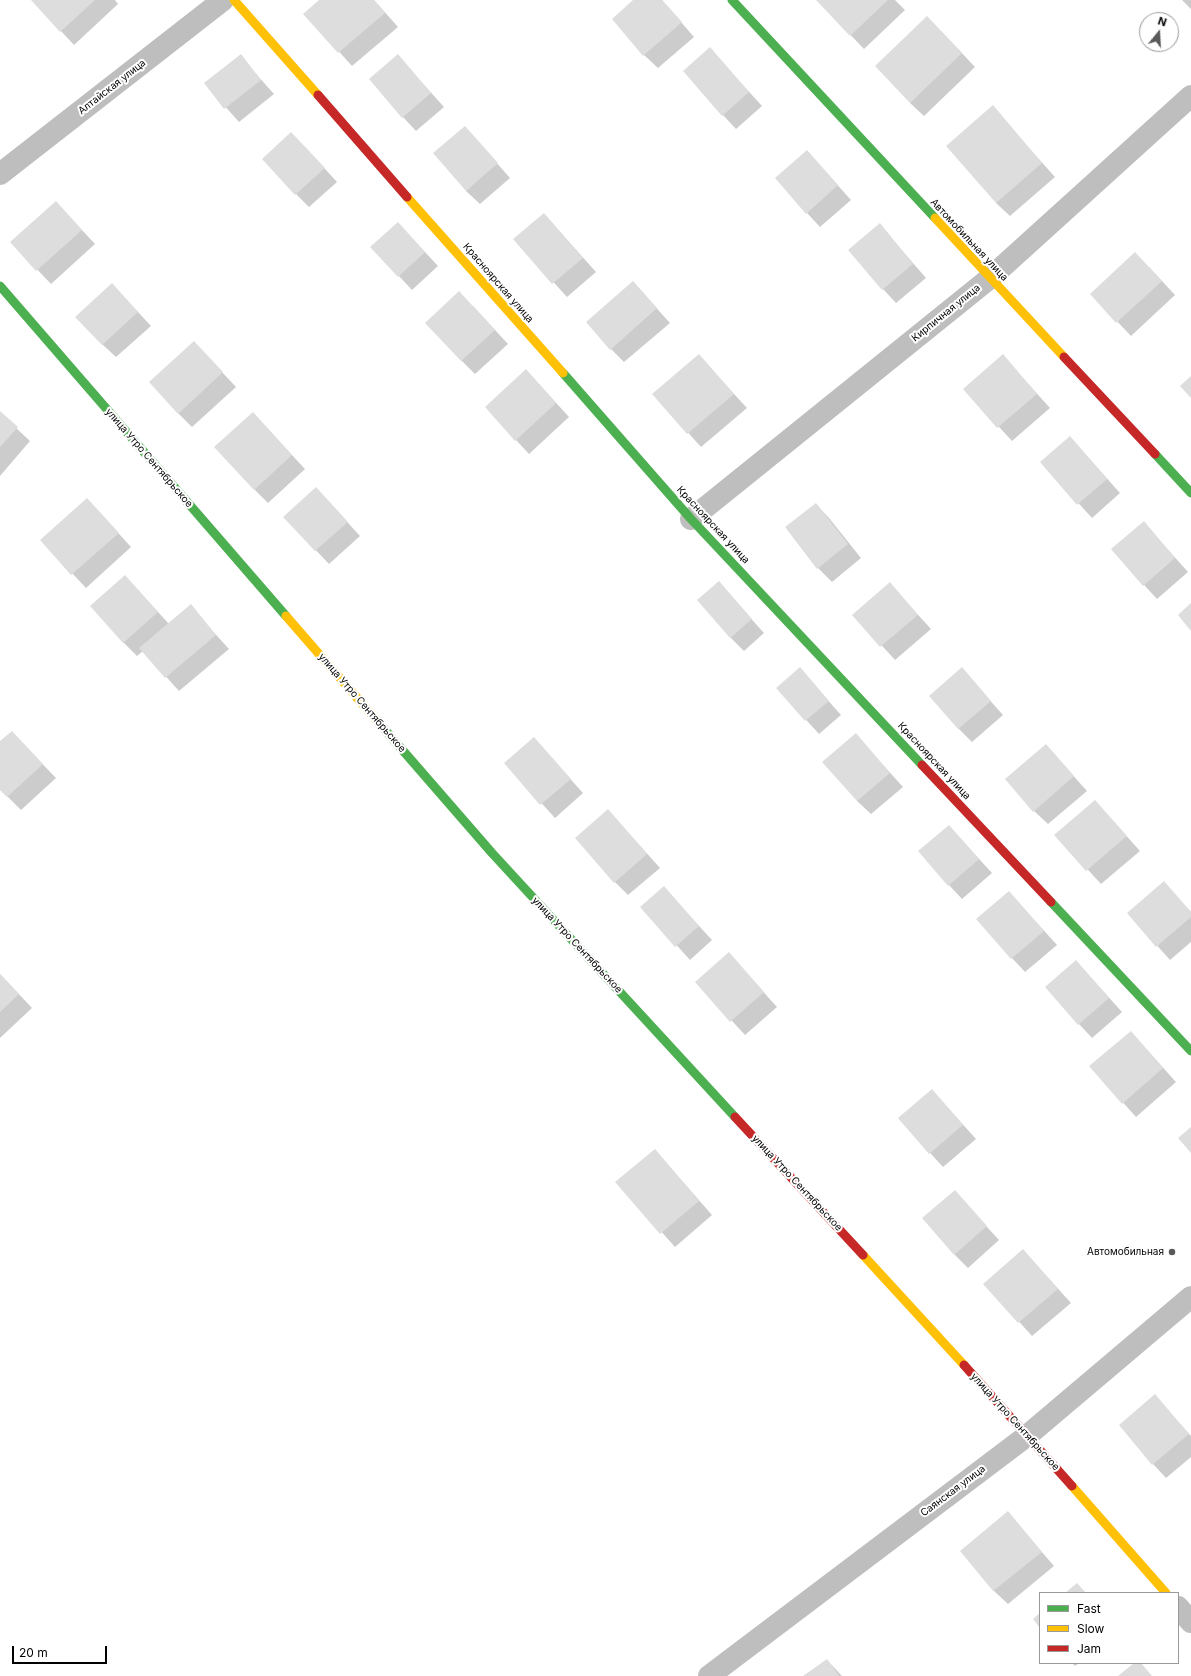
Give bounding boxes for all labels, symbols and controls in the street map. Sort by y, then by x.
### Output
north arrow [1139,12,1179,52]
text: N [1156,14,1169,29]
street label: Алтайская улица [76,57,148,117]
street label: Автомобильная улица [928,196,1010,284]
street label: Красноярская улица [460,241,536,325]
street label: Кирпичная улица [909,282,983,344]
street label: улица Утро Сентябрьское [103,406,195,510]
street label: Красноярская улица [674,484,752,566]
street label: улица Утро Сентябрьское [316,651,408,755]
street label: Красноярская улица [895,720,973,802]
street label: улица Утро Сентябрьское [529,895,625,995]
street label: улица Утро Сентябрьское [749,1133,845,1233]
place label: Автомобильная [1087,1246,1164,1258]
marker: Автомобильная [1167,1247,1177,1257]
street label: улица Утро Сентябрьское [968,1371,1062,1473]
street label: Саянская улица [918,1463,988,1519]
legend [1039,1592,1179,1664]
text: Fast [1077,1601,1101,1616]
text: Slow [1077,1621,1104,1636]
scale bar [14,1638,109,1664]
text: Jam [1077,1641,1101,1656]
text: 20 m [19,1645,48,1660]

